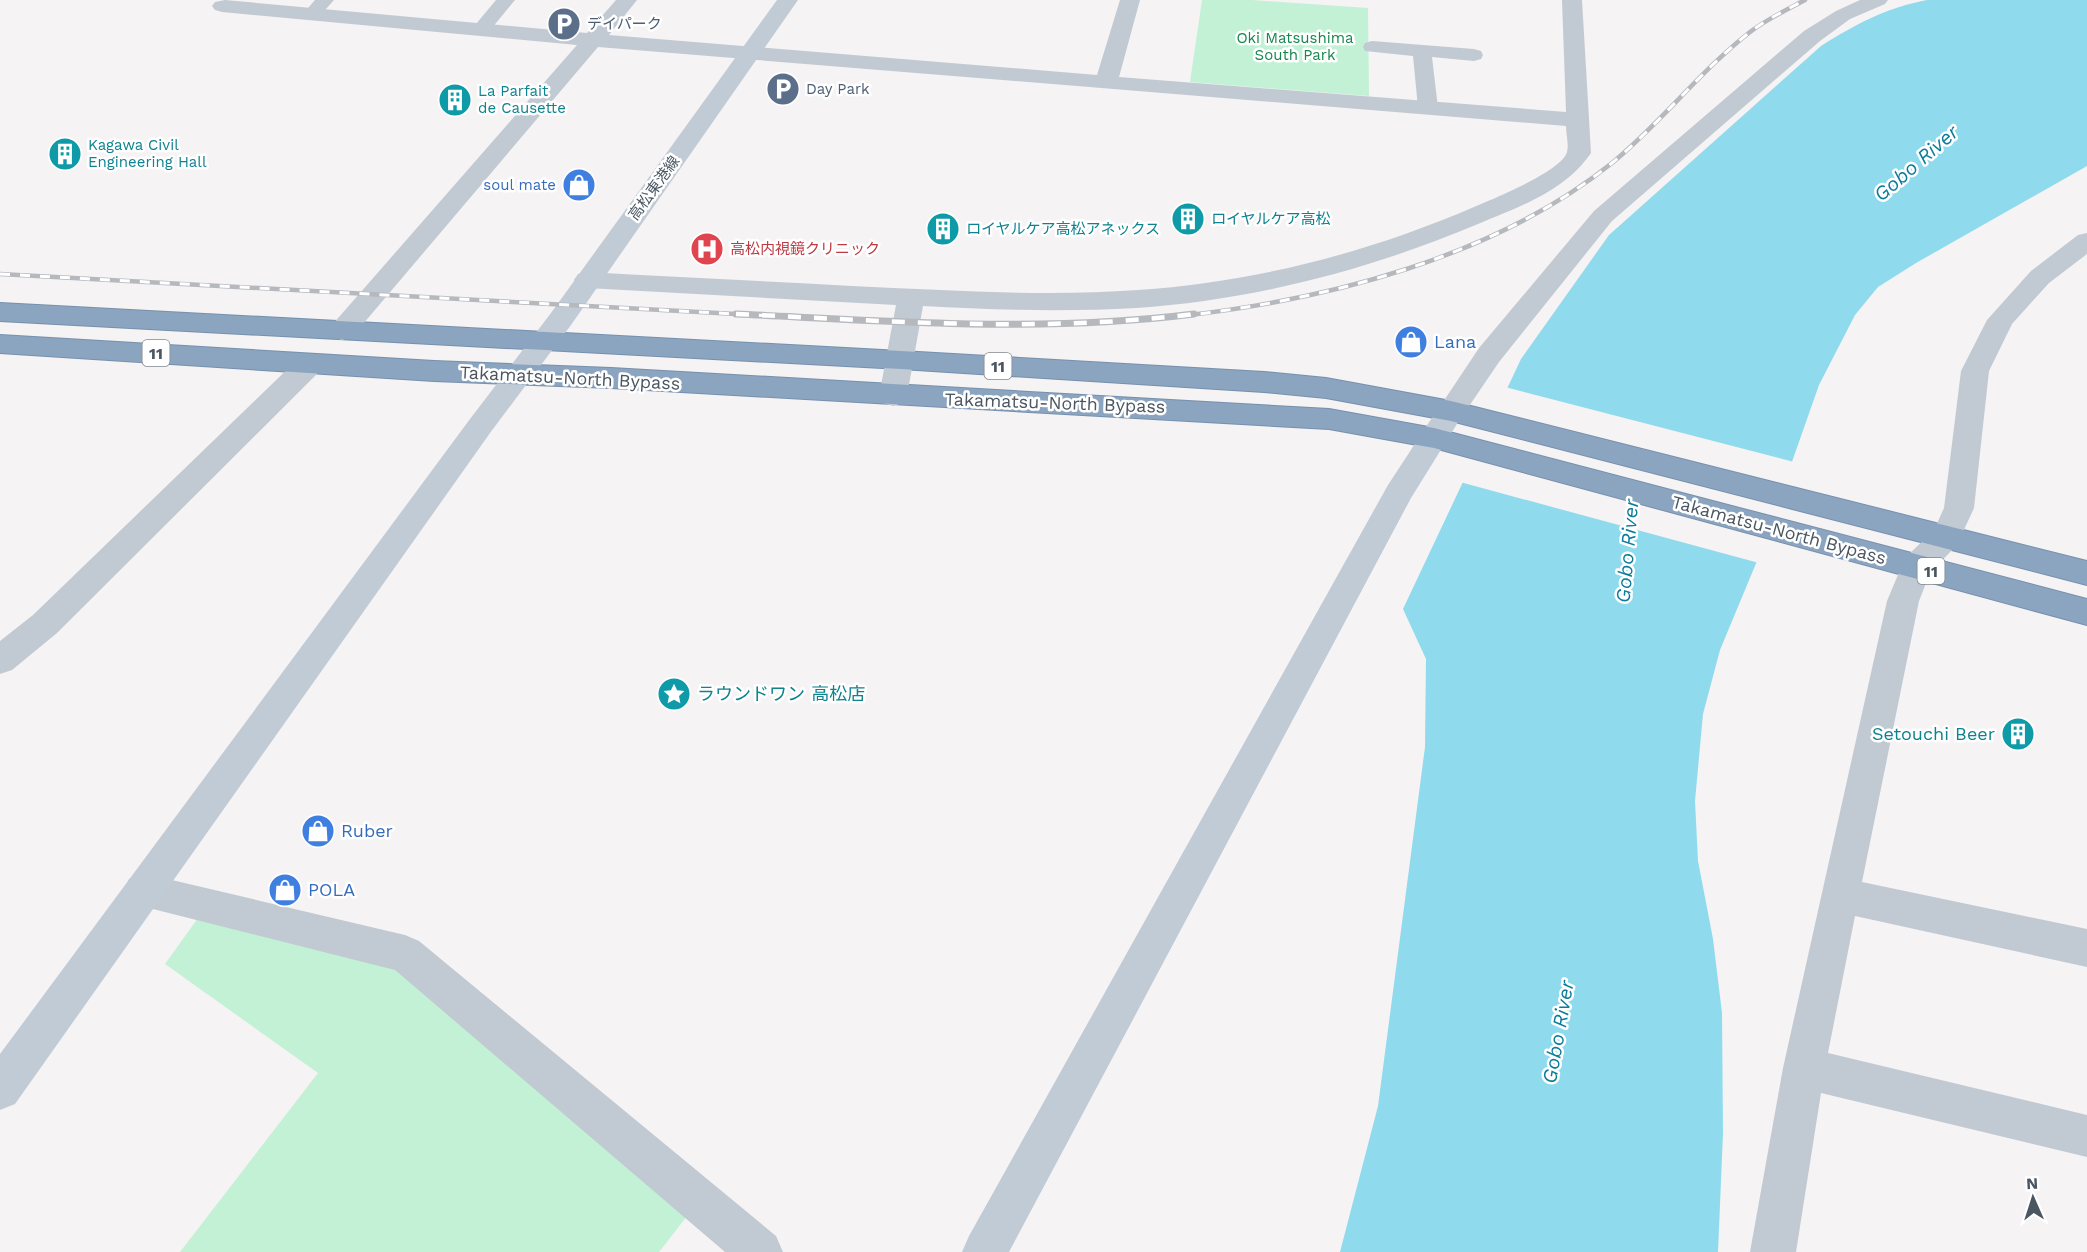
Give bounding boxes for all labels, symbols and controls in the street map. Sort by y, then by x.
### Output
parking icon: デイパーク [546,6,582,42]
place label: デイパーク [587,15,662,33]
park label: Oki Matsushima South Park [1236,29,1354,64]
parking icon: Day Park [765,71,801,107]
place label: Day Park [806,80,870,98]
building icon: La Parfait de Causette [437,82,473,118]
place label: La Parfait de Causette [478,82,566,117]
water label: Gobo River [1869,119,1964,206]
building icon: Kagawa Civil Engineering Hall [47,136,83,172]
place label: Kagawa Civil Engineering Hall [88,136,207,171]
street label: 高松東港線 [625,152,683,224]
shop icon: soul mate [561,167,597,203]
place label: soul mate [483,176,556,194]
building icon: ロイヤルケア高松 [1170,201,1206,237]
place label: ロイヤルケア高松 [1211,210,1331,228]
building icon: ロイヤルケア高松アネックス [925,211,961,247]
place label: ロイヤルケア高松アネックス [966,220,1160,238]
hospital icon: 高松内視鏡クリニック [689,231,725,267]
place label: 高松内視鏡クリニック [730,240,880,258]
shop icon: Lana [1393,324,1429,360]
place label: Lana [1434,331,1476,352]
road number: 11 [142,340,170,366]
road number: 11 [984,353,1012,379]
street label: Takamatsu-North Bypass [459,361,681,394]
street label: Takamatsu-North Bypass [944,388,1166,417]
street label: Takamatsu-North Bypass [1670,491,1888,568]
water label: Gobo River [1611,497,1644,604]
road number: 11 [1918,558,1944,584]
place icon: ラウンドワン 高松店 [656,676,692,712]
place label: ラウンドワン 高松店 [697,683,865,704]
building icon: Setouchi Beer [2000,716,2036,752]
place label: Setouchi Beer [1872,723,1995,744]
shop icon: Ruber [300,813,336,849]
place label: Ruber [341,820,393,841]
shop icon: POLA [267,872,303,908]
place label: POLA [308,879,355,900]
water label: Gobo River [1537,977,1579,1085]
north arrow [2003,1168,2063,1228]
text: N [2026,1174,2039,1193]

